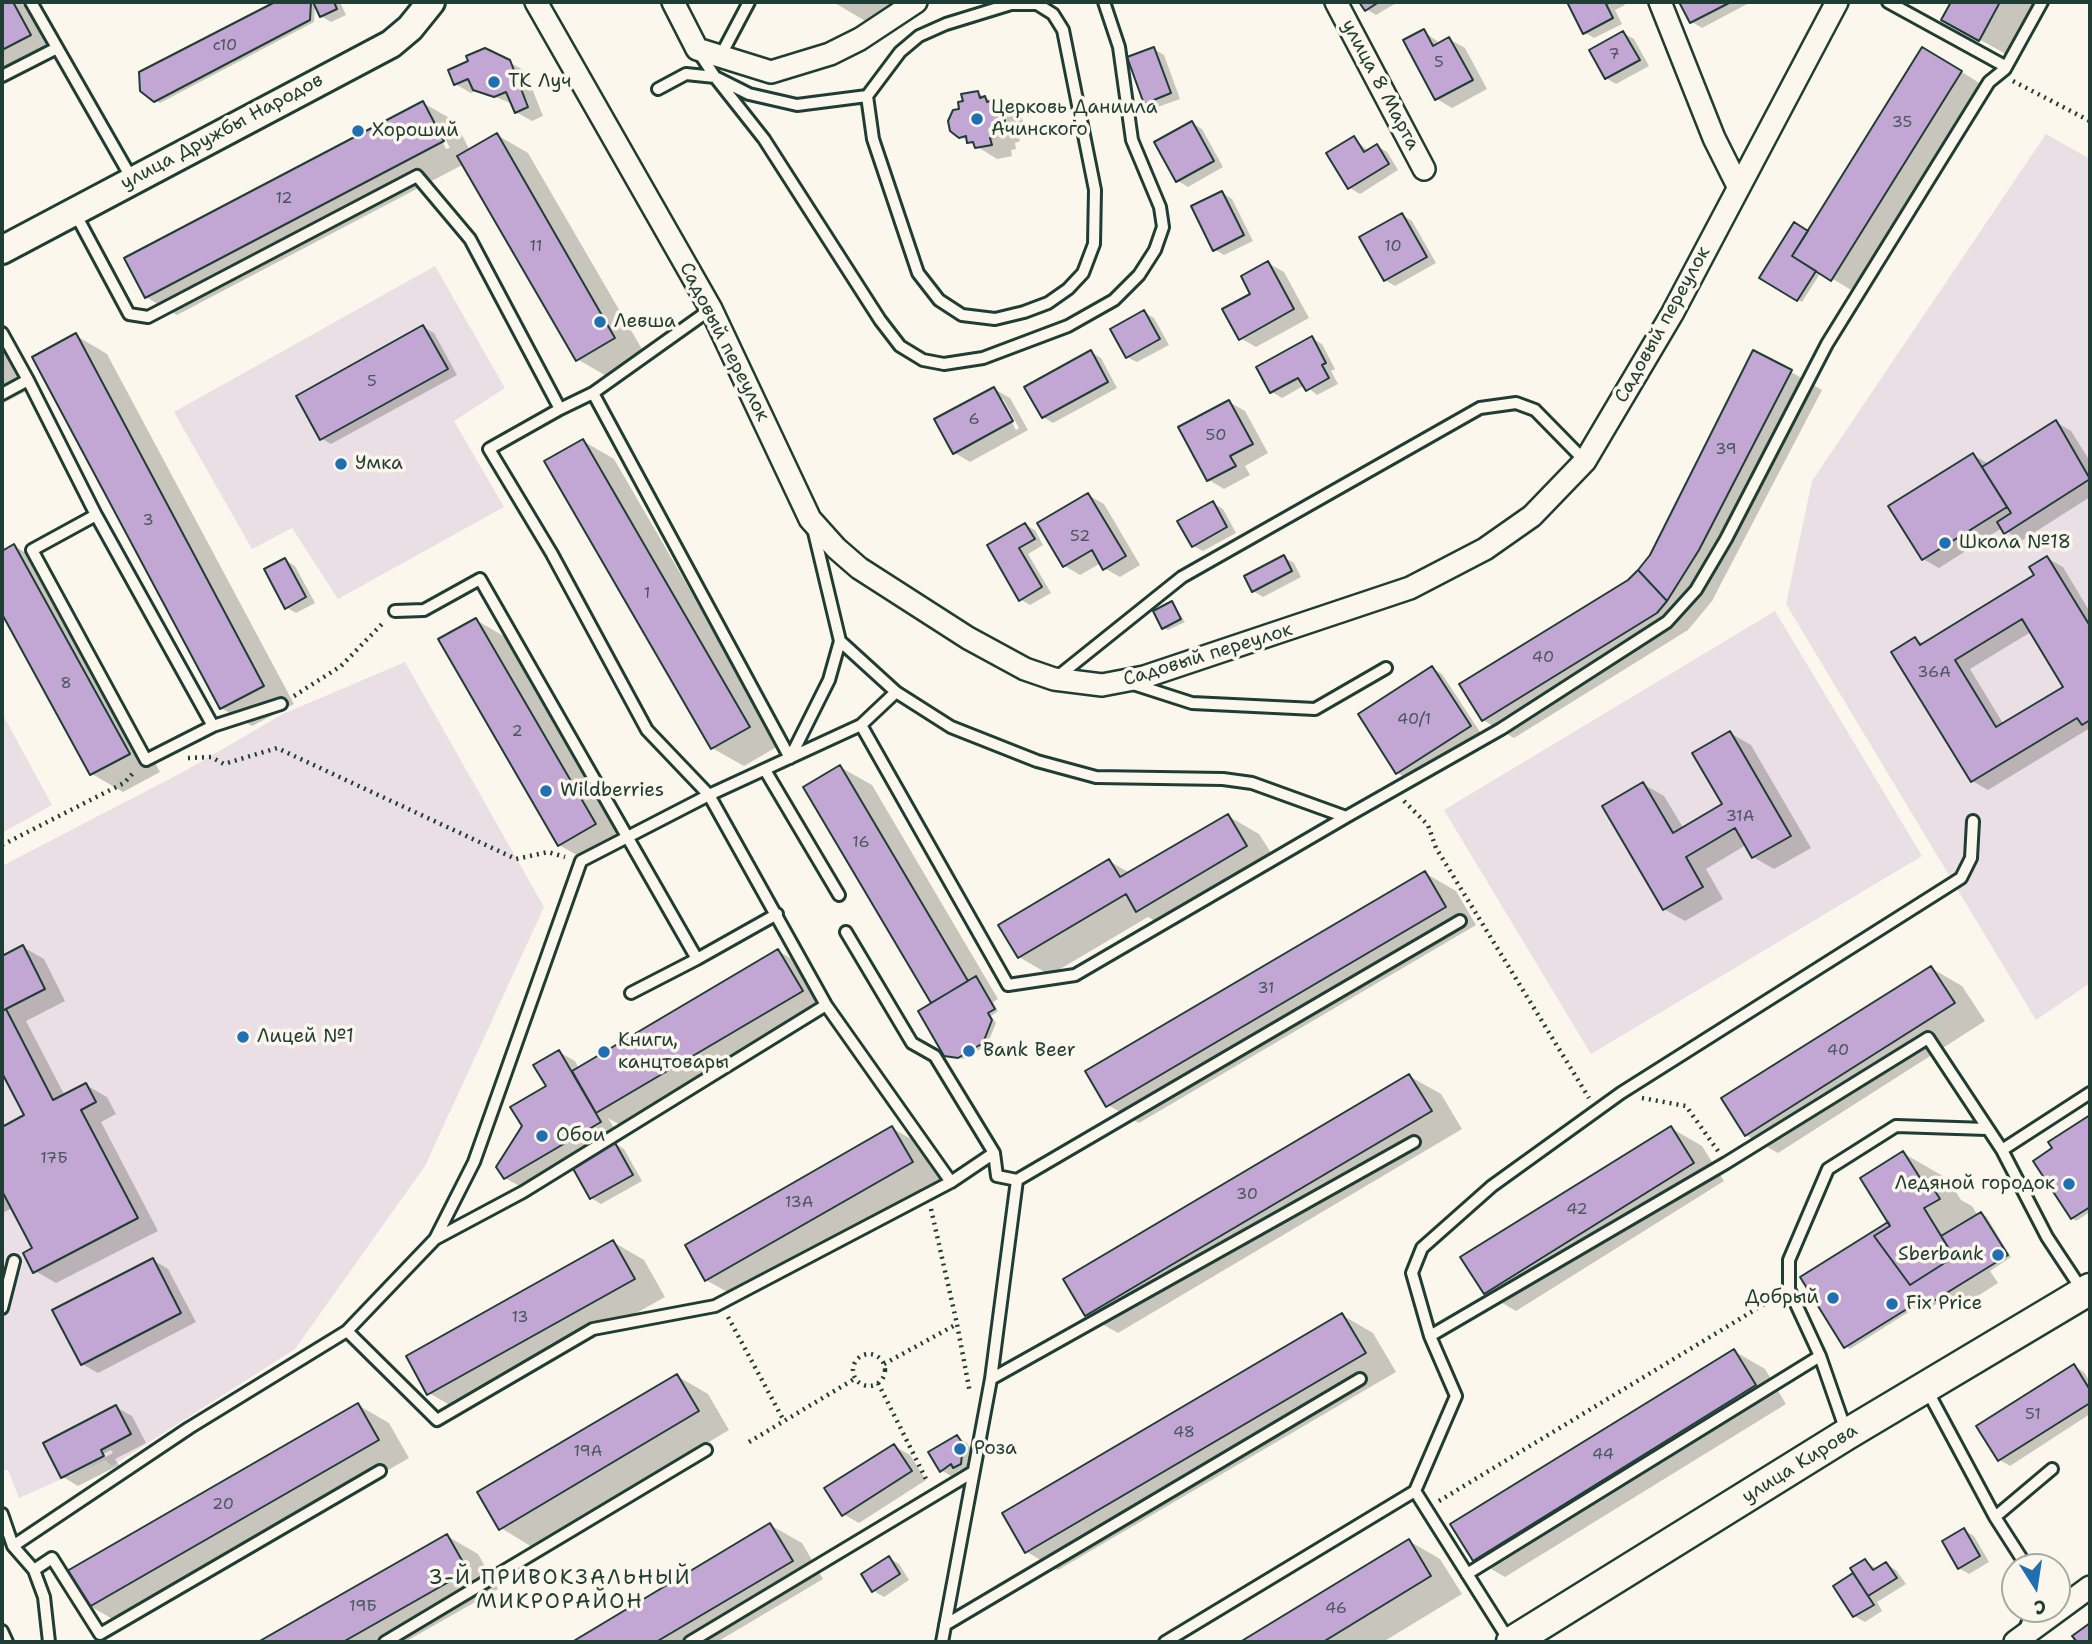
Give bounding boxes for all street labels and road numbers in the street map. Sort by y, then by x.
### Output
street label: улица 8 Марта [1336,16,1424,154]
street label: улица Дружбы Народов [117,69,327,195]
street label: Садовый переулок [1611,243,1715,407]
street label: Садовый переулок [674,259,774,425]
street label: Садовый переулок [1121,618,1295,692]
street label: улица Кирова [1738,1419,1862,1509]

